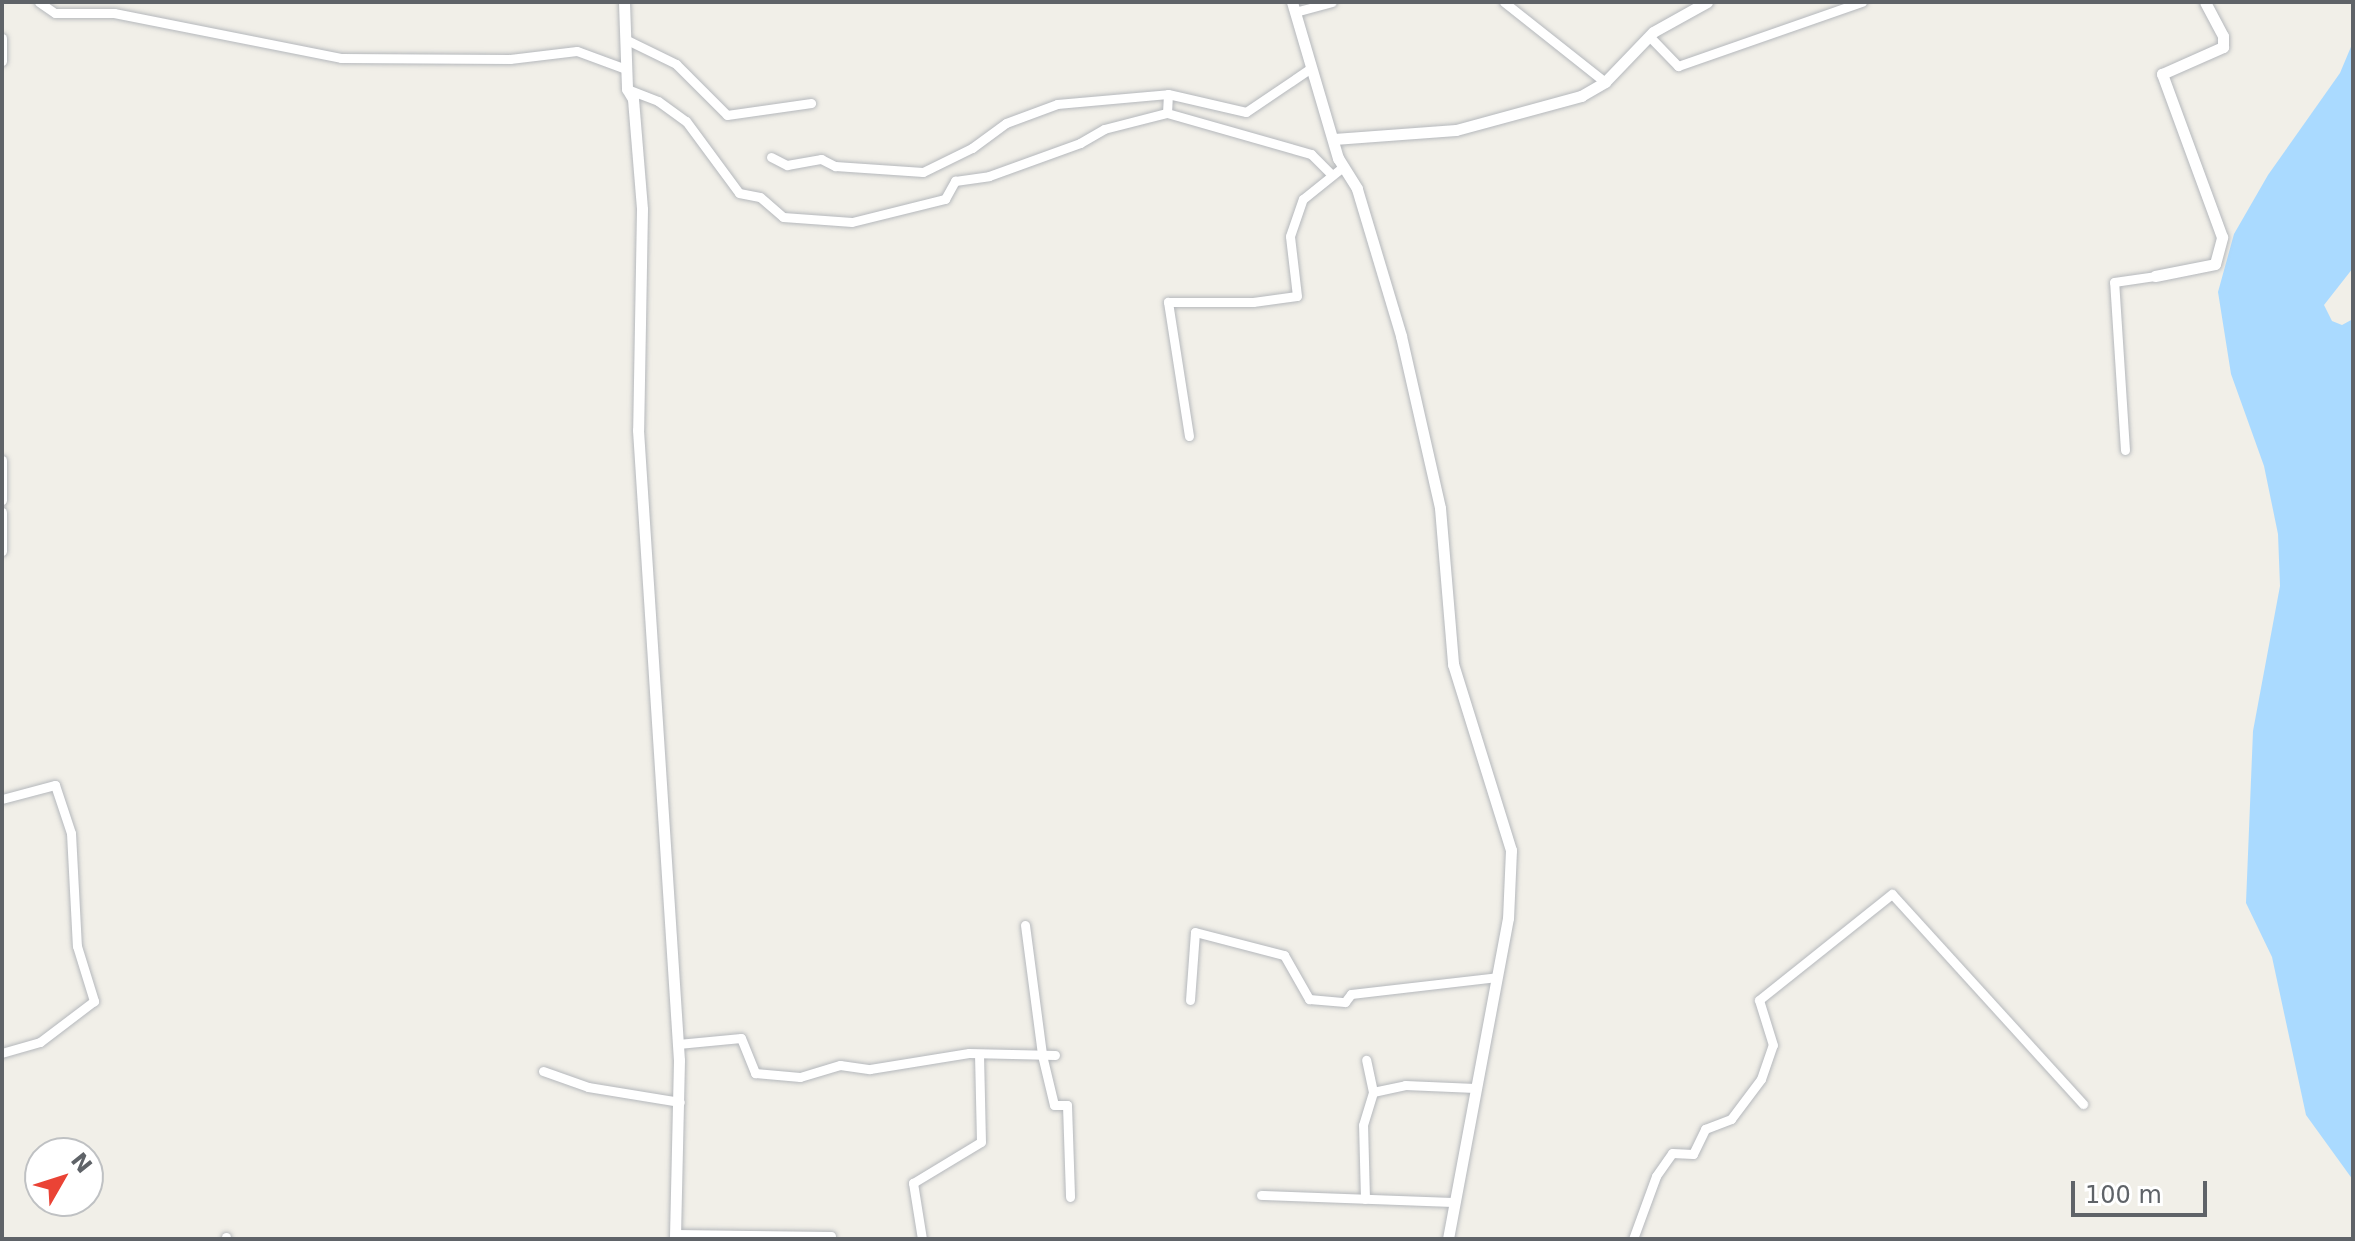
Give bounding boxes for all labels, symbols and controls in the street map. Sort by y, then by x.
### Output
north arrow [24,1137,104,1217]
text: N [66,1148,97,1178]
scale bar [2075,1165,2211,1215]
text: 100 m [2085,1181,2162,1209]

